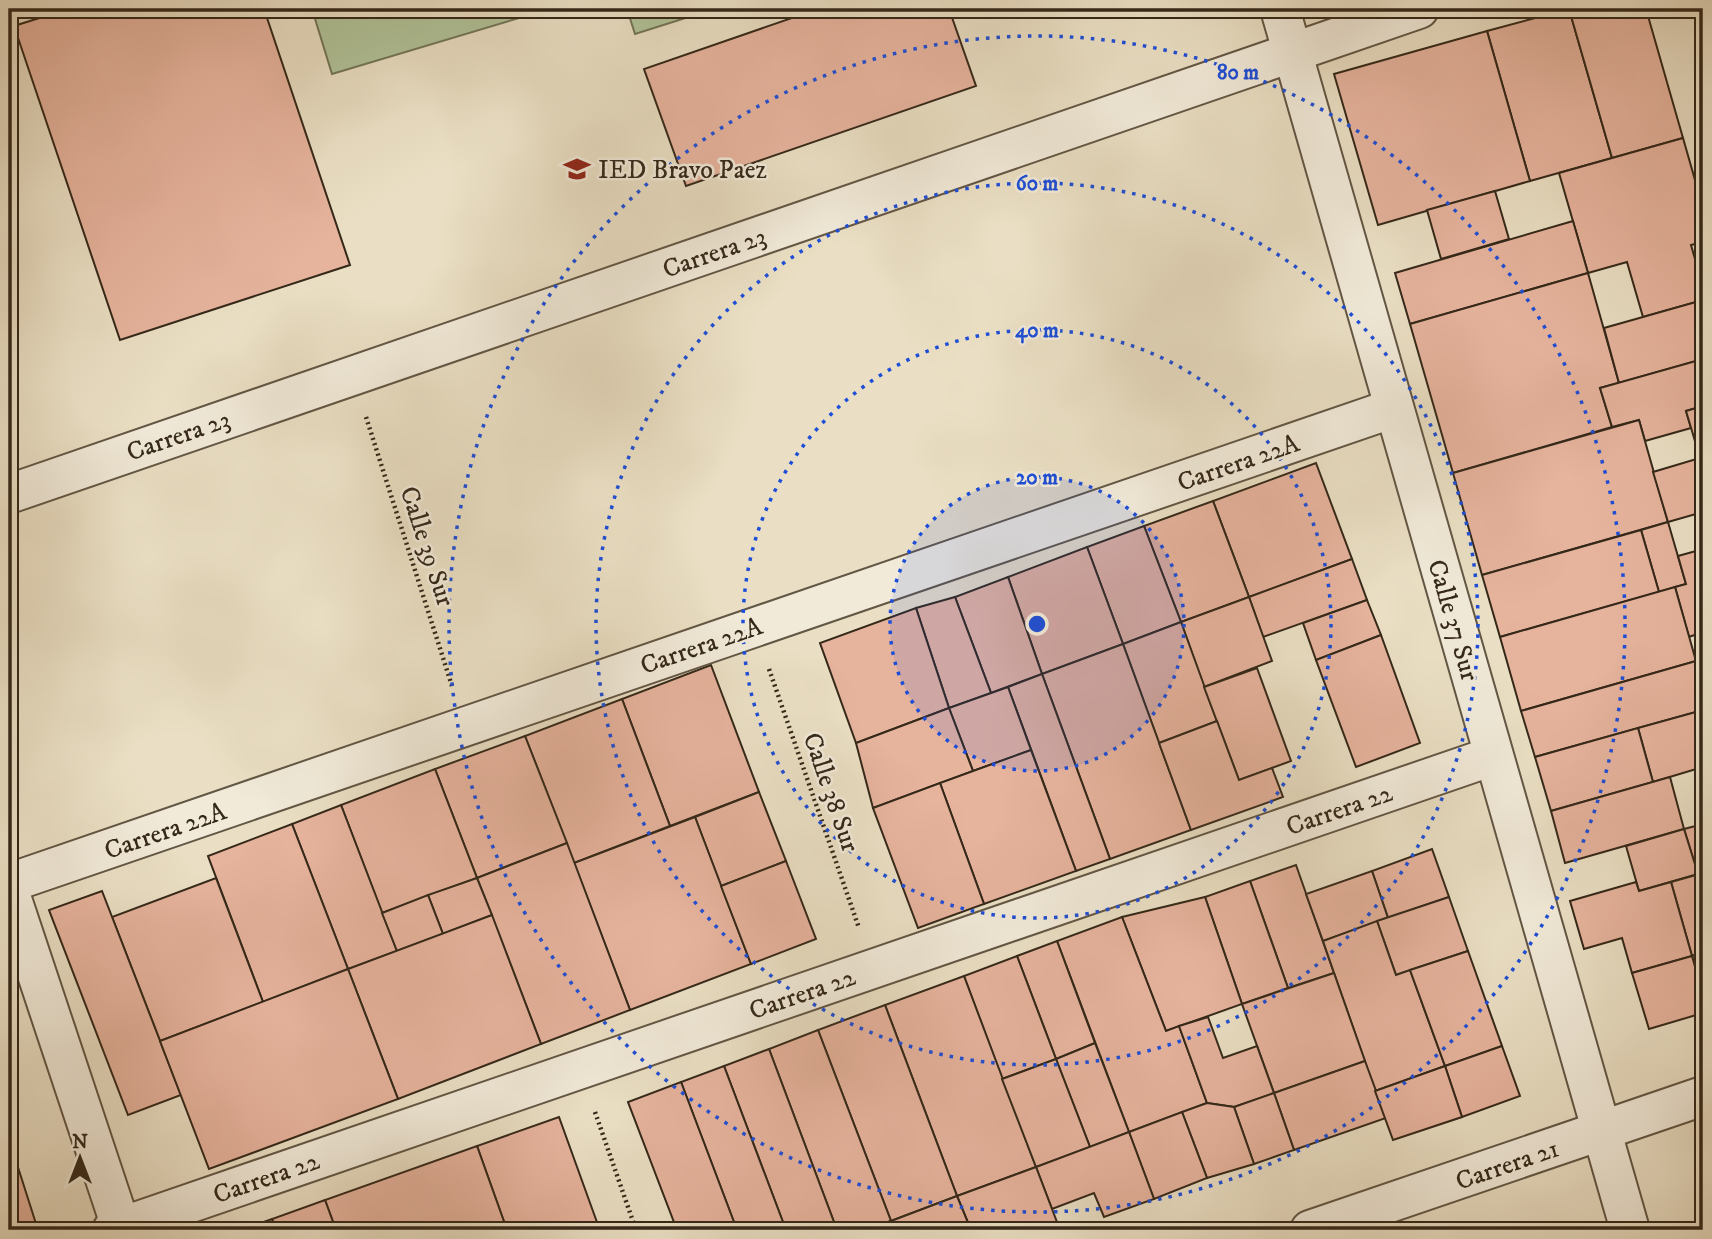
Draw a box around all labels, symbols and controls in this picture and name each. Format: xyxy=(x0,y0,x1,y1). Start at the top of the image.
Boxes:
text: 80 m xyxy=(1217,60,1259,86)
school or university icon: IED Bravo Paez xyxy=(562,154,592,184)
place label: IED Bravo Paez xyxy=(598,154,767,187)
text: 60 m xyxy=(1016,171,1058,197)
street label: Carrera 23 xyxy=(658,220,771,286)
text: 40 m xyxy=(1015,318,1059,344)
street label: Carrera 23 xyxy=(122,403,235,469)
street label: Carrera 22A xyxy=(1173,427,1304,500)
text: 20 m xyxy=(1016,465,1058,491)
street label: Calle 39 Sur xyxy=(392,482,462,611)
street label: Calle 37 Sur xyxy=(1419,556,1486,685)
street label: Carrera 22A xyxy=(636,610,767,683)
centre of rings xyxy=(1025,612,1049,636)
street label: Calle 38 Sur xyxy=(795,728,867,857)
street label: Carrera 22 xyxy=(1282,777,1397,844)
street label: Carrera 22A xyxy=(100,795,231,868)
street label: Carrera 22 xyxy=(745,961,860,1028)
north arrow xyxy=(46,1124,116,1194)
text: N xyxy=(72,1131,88,1154)
street label: Carrera 21 xyxy=(1452,1132,1563,1198)
street label: Carrera 22 xyxy=(209,1145,324,1212)

